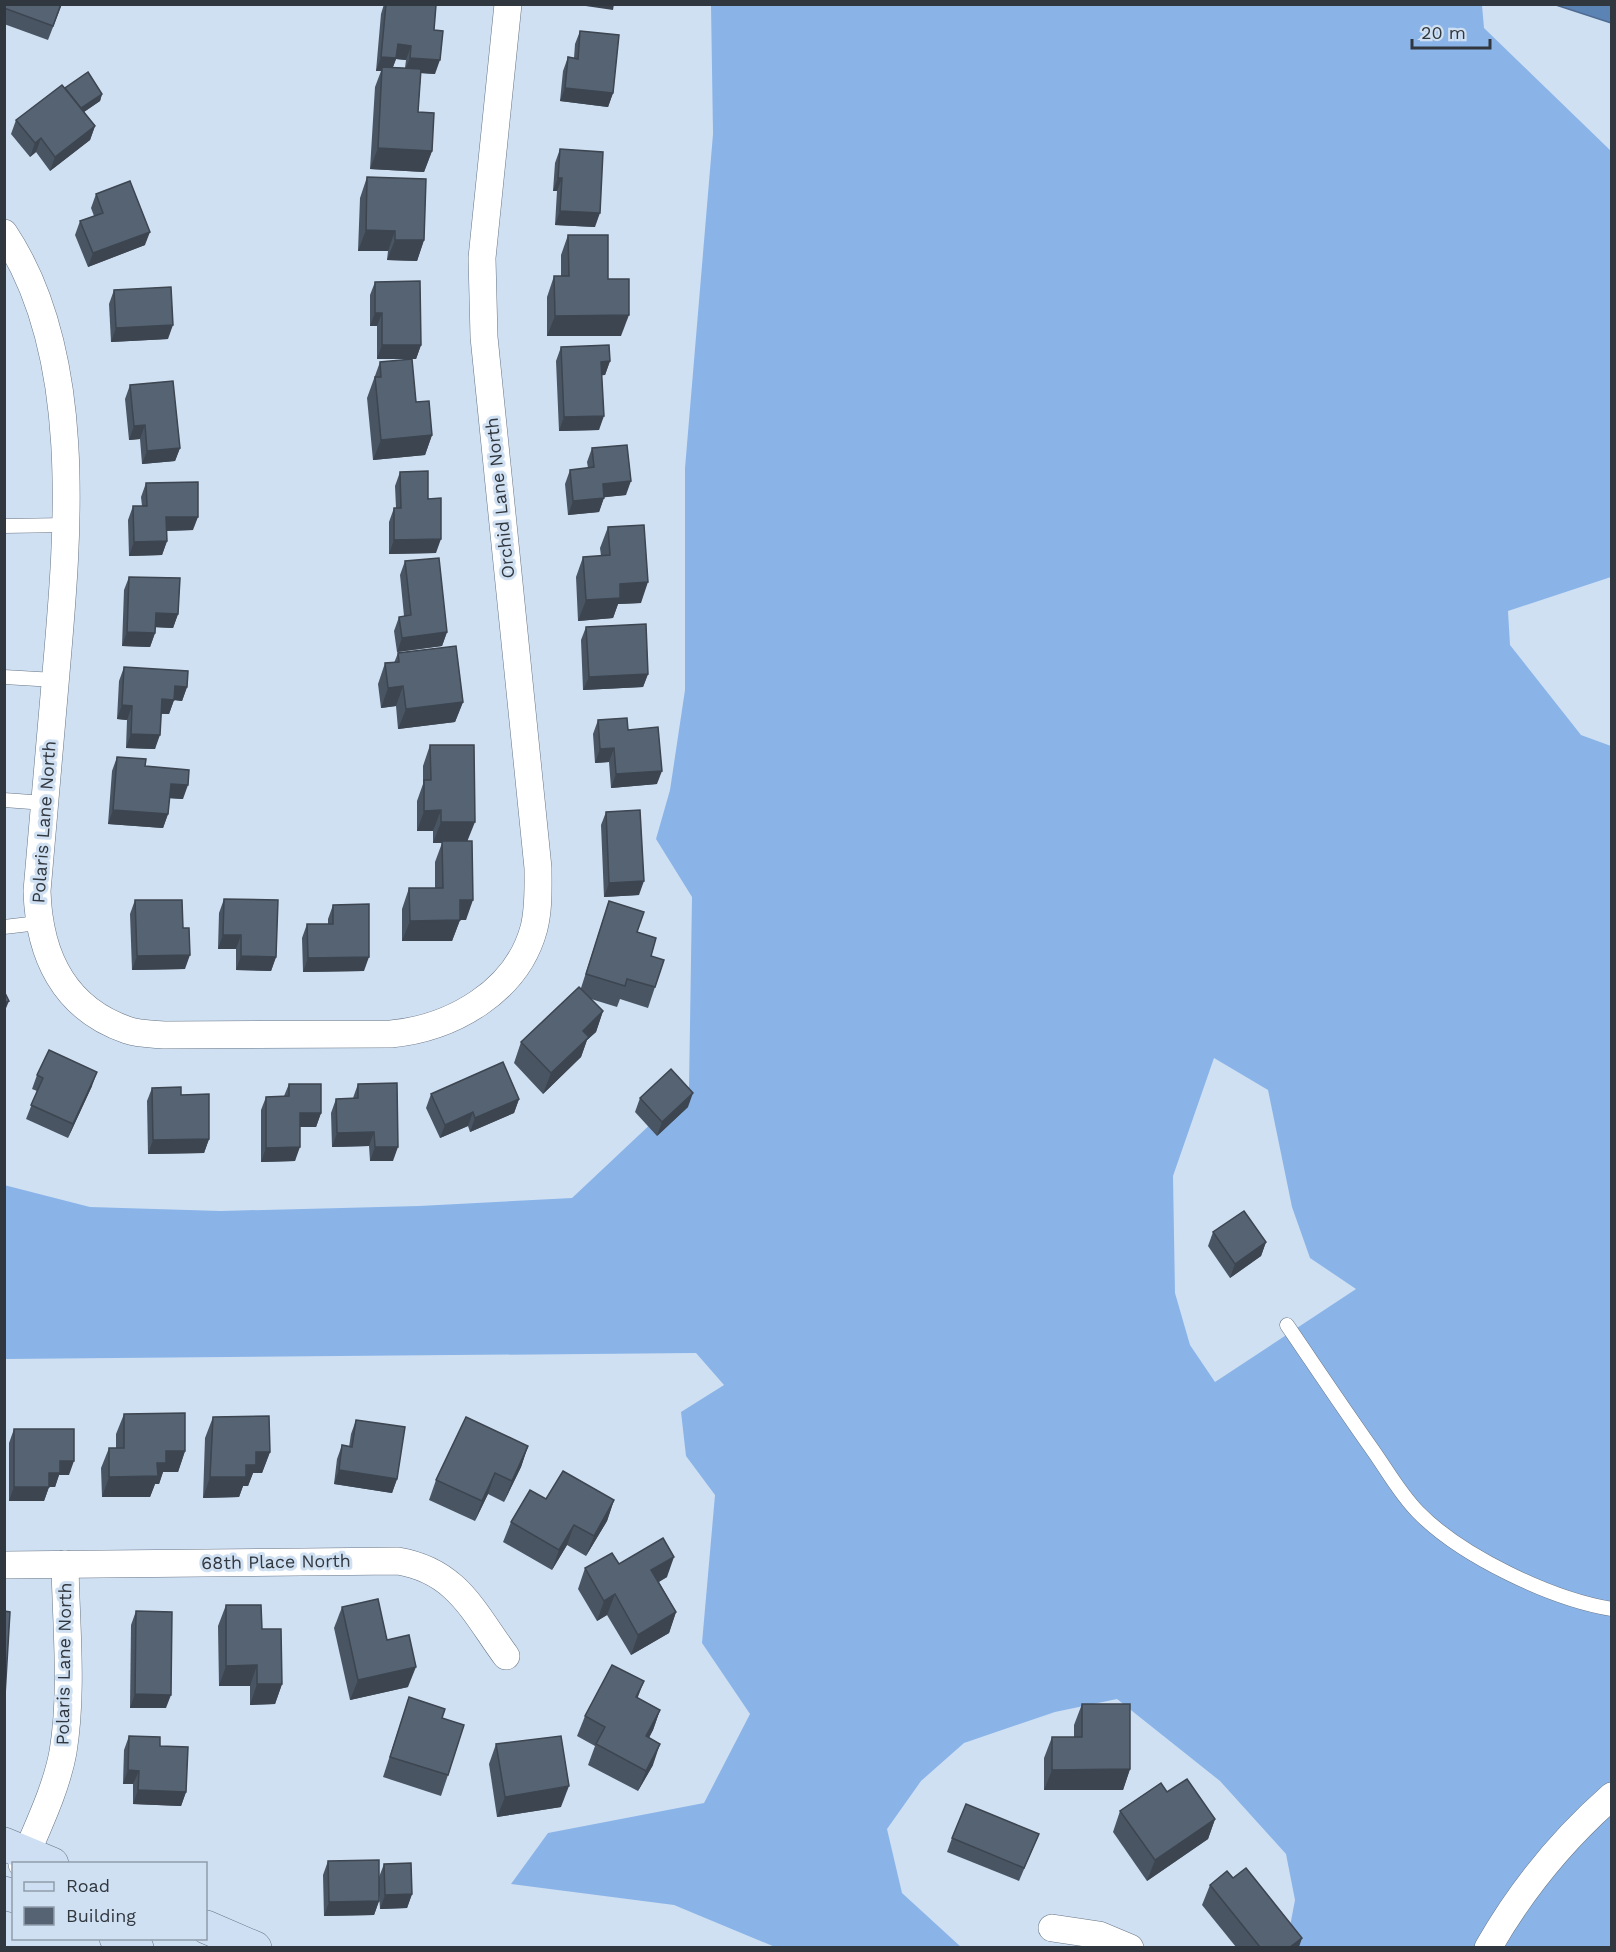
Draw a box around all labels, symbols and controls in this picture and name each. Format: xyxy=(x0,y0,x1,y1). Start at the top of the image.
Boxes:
scale bar xyxy=(1412,12,1490,50)
text: 20 m xyxy=(1421,22,1466,43)
street label: Orchid Lane North xyxy=(481,416,518,580)
street label: Polaris Lane North xyxy=(27,740,60,904)
street label: 68th Place North xyxy=(201,1550,351,1573)
street label: Polaris Lane North xyxy=(52,1582,75,1746)
legend xyxy=(12,1862,207,1940)
text: Road xyxy=(66,1875,110,1896)
text: Building xyxy=(66,1905,136,1926)

